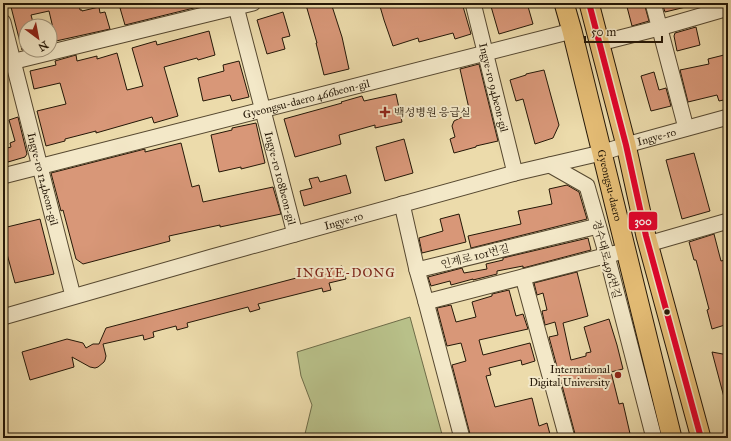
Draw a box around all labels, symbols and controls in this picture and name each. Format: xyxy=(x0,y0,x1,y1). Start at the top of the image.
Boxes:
north arrow xyxy=(18,18,58,58)
scale bar xyxy=(585,18,662,44)
text: 50 m xyxy=(591,25,616,39)
text: N xyxy=(35,38,50,54)
street label: Ingye-ro 94beon-gil xyxy=(476,42,511,134)
street label: Gyeongsu-daero 466beon-gil xyxy=(242,77,371,122)
marker: 백성병원 응급실 xyxy=(379,106,391,118)
place label: 백성병원 응급실 xyxy=(394,106,471,119)
street label: Ingye-ro xyxy=(636,126,678,149)
street label: Ingye-ro 108beon-gil xyxy=(262,130,298,226)
street label: Ingye-ro 124beon-gil xyxy=(25,131,61,227)
street label: Gyeongsu-daero xyxy=(594,148,625,223)
street label: Ingye-ro xyxy=(323,209,365,233)
line badge: 300 xyxy=(628,211,658,231)
text: 300 xyxy=(634,215,652,229)
street label: 경수대로496번길 xyxy=(590,218,623,300)
street label: 인계로 101번길 xyxy=(439,242,511,271)
district label: INGYE-DONG xyxy=(296,265,396,281)
unlabelled marker xyxy=(662,307,672,317)
place label: International Digital University xyxy=(529,363,611,389)
marker: International Digital University xyxy=(613,370,623,380)

